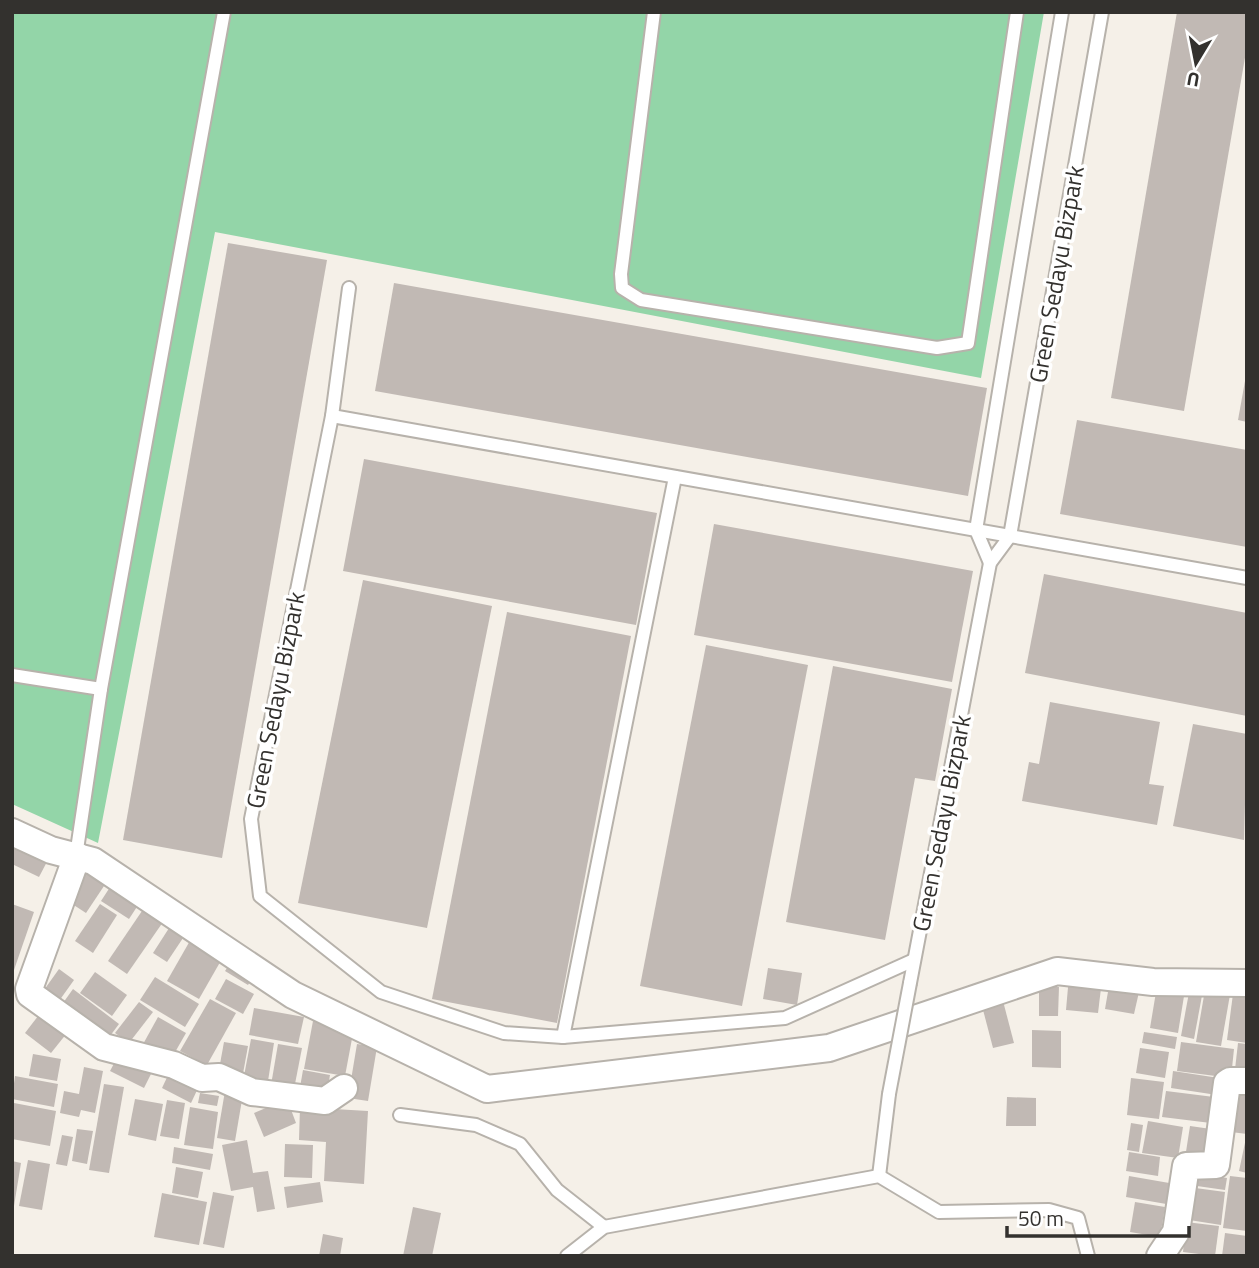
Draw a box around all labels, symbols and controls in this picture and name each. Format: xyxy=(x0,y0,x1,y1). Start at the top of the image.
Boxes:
north arrow xyxy=(1161,28,1231,98)
text: U xyxy=(1184,65,1202,96)
street label: Green Sedayu Bizpark xyxy=(1019,162,1093,385)
street label: Green Sedayu Bizpark xyxy=(236,588,314,811)
street label: Green Sedayu Bizpark xyxy=(902,711,980,934)
scale bar xyxy=(1007,1194,1189,1238)
text: 50 m xyxy=(1018,1202,1064,1234)

